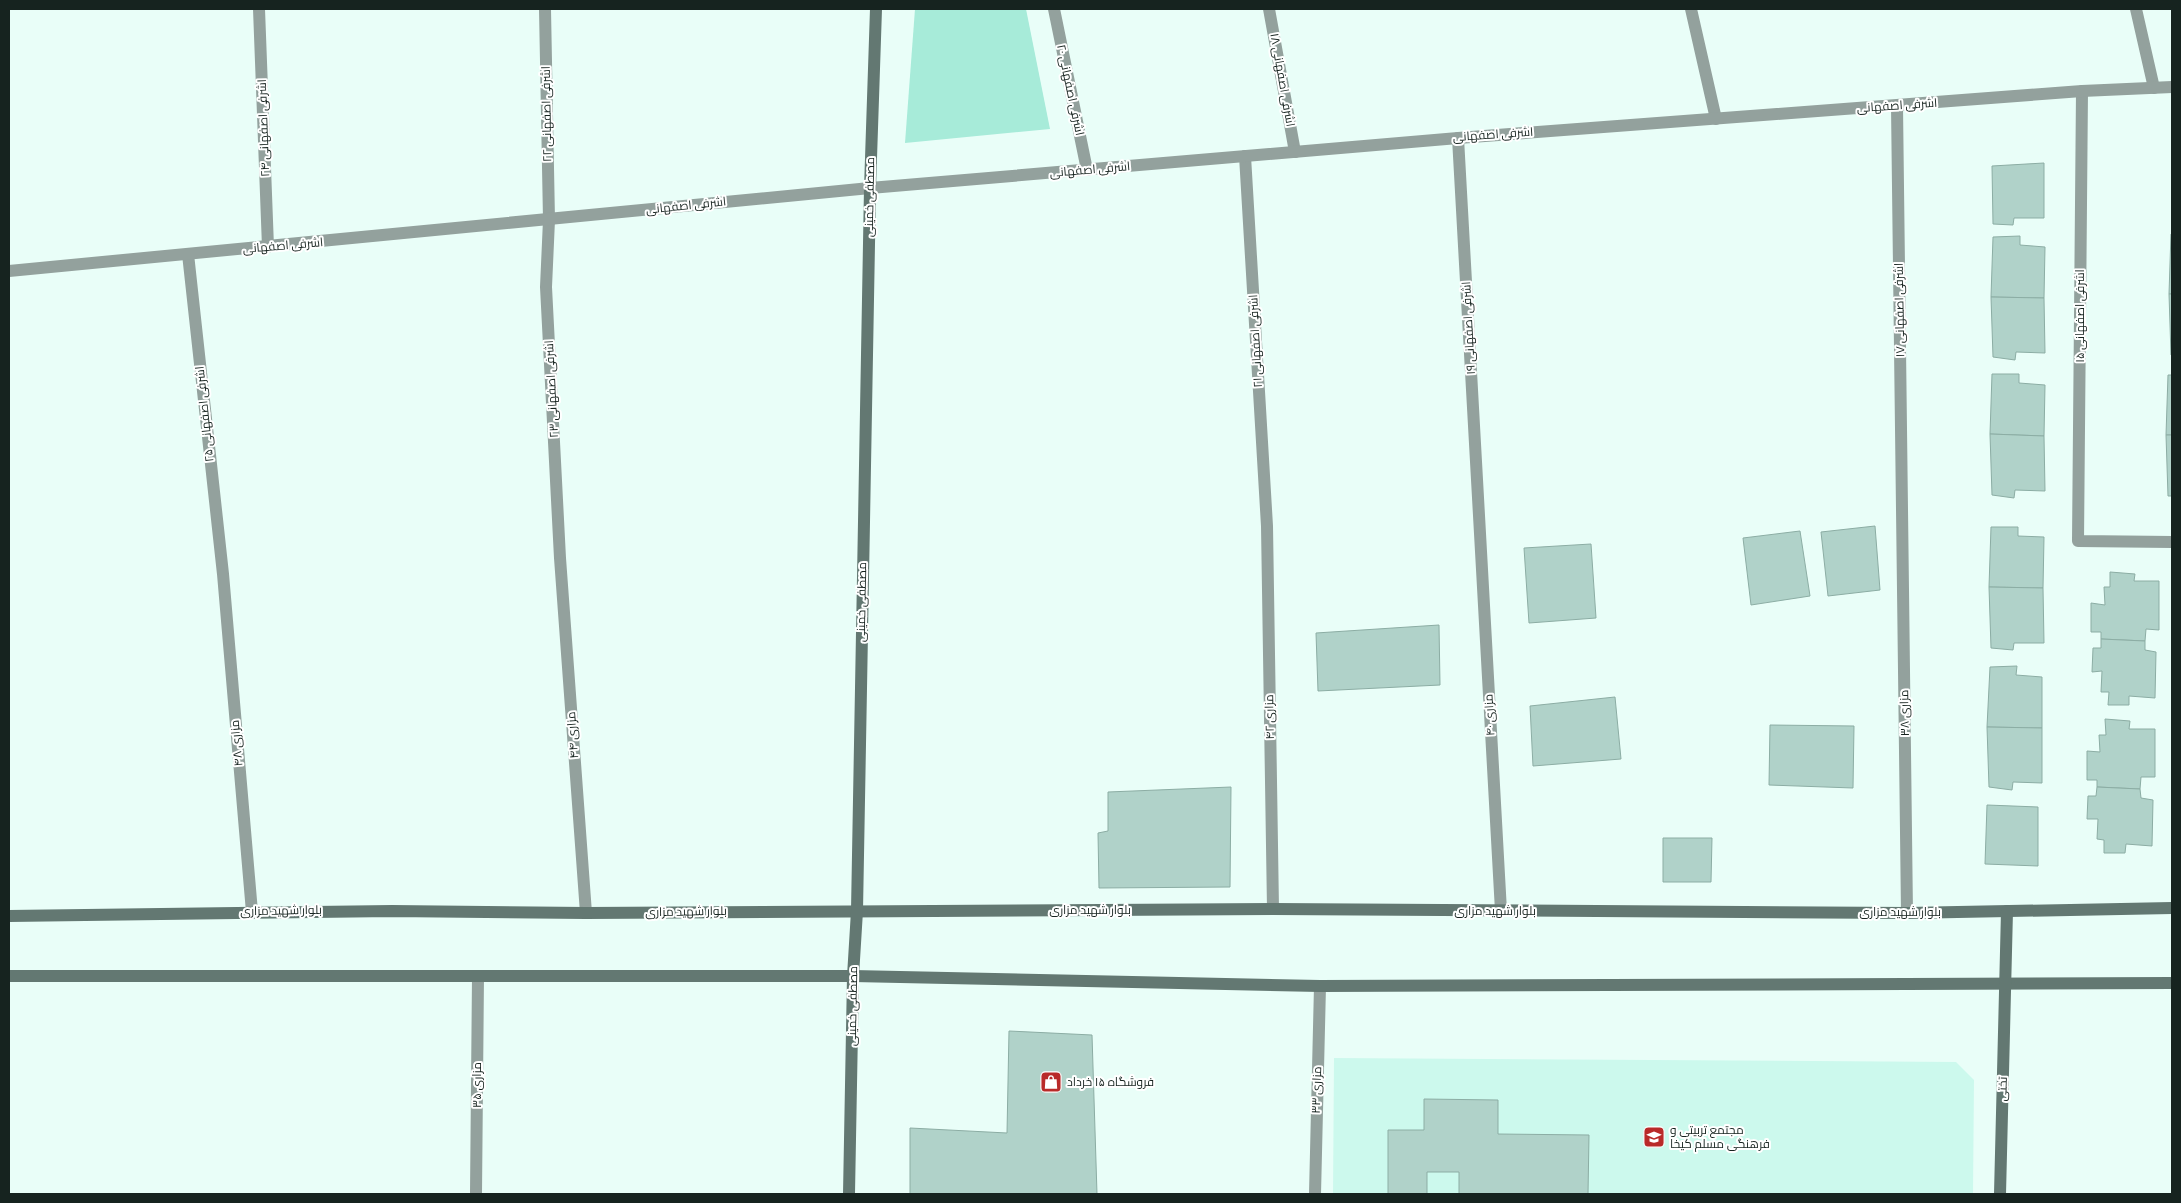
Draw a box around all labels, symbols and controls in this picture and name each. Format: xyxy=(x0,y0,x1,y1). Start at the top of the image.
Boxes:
street label: اشرفی اصفهانی ۱۸ xyxy=(1266,32,1298,128)
street label: اشرفی اصفهانی ۲۰ xyxy=(1053,43,1087,137)
street label: اشرفی اصفهانی ۲۲ xyxy=(539,66,555,162)
street label: اشرفی اصفهانی ۲۴ xyxy=(255,79,273,177)
street label: اشرفی اصفهانی xyxy=(1856,96,1938,116)
street label: اشرفی اصفهانی xyxy=(1452,125,1534,145)
street label: مصطفی خمینی xyxy=(862,157,878,237)
street label: اشرفی اصفهانی xyxy=(1049,159,1131,181)
street label: اشرفی اصفهانی xyxy=(645,194,727,218)
street label: اشرفی اصفهانی xyxy=(242,235,324,257)
street label: اشرفی اصفهانی ۱۷ xyxy=(1892,263,1908,357)
street label: اشرفی اصفهانی ۱۵ xyxy=(2073,269,2088,363)
street label: اشرفی اصفهانی ۱۹ xyxy=(1459,281,1479,375)
street label: اشرفی اصفهانی ۲۱ xyxy=(1246,294,1266,388)
street label: اشرفی اصفهانی ۲۳ xyxy=(542,340,562,438)
street label: اشرفی اصفهانی ۲۵ xyxy=(193,365,217,463)
street label: مصطفی خمینی xyxy=(854,562,870,642)
street label: مزاری ۳۸ xyxy=(1897,690,1913,736)
street label: مزاری ۴۲ xyxy=(1262,694,1278,740)
street label: مزاری ۴۰ xyxy=(1481,694,1499,736)
street label: مزاری ۴۴ xyxy=(564,711,582,759)
street label: مزاری ۴۸ xyxy=(227,719,247,767)
street label: بلوار شهید مزاری xyxy=(240,903,322,919)
street label: بلوار شهید مزاری xyxy=(1049,903,1131,918)
street label: بلوار شهید مزاری xyxy=(645,904,727,920)
street label: بلوار شهید مزاری xyxy=(1454,904,1536,919)
street label: بلوار شهید مزاری xyxy=(1859,905,1941,920)
street label: مصطفی خمینی xyxy=(845,966,861,1046)
street label: مزاری ۳۵ xyxy=(470,1062,485,1108)
street label: مزاری ۳۳ xyxy=(1309,1066,1325,1114)
shop icon: فروشگاه ۱۵ خرداد xyxy=(1039,1070,1063,1094)
place label: فروشگاه ۱۵ خرداد xyxy=(1067,1075,1154,1090)
street label: تختی xyxy=(1995,1076,2011,1102)
place label: مجتمع تربیتی و فرهنگی مسلم کیخا xyxy=(1670,1123,1770,1152)
school or university icon: مجتمع تربیتی و فرهنگی مسلم کیخا xyxy=(1642,1125,1666,1149)

